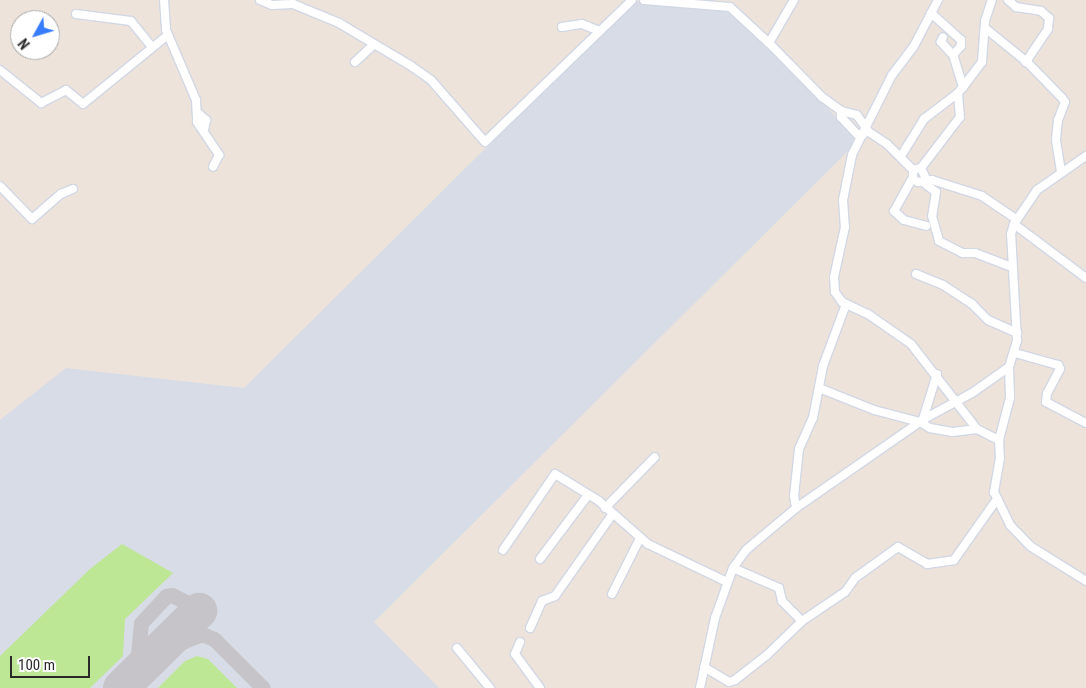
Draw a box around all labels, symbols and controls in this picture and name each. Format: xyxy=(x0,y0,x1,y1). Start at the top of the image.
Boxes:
north arrow xyxy=(10,10,60,60)
text: N xyxy=(15,35,33,52)
scale bar xyxy=(12,646,92,678)
text: 100 m xyxy=(18,656,55,674)

